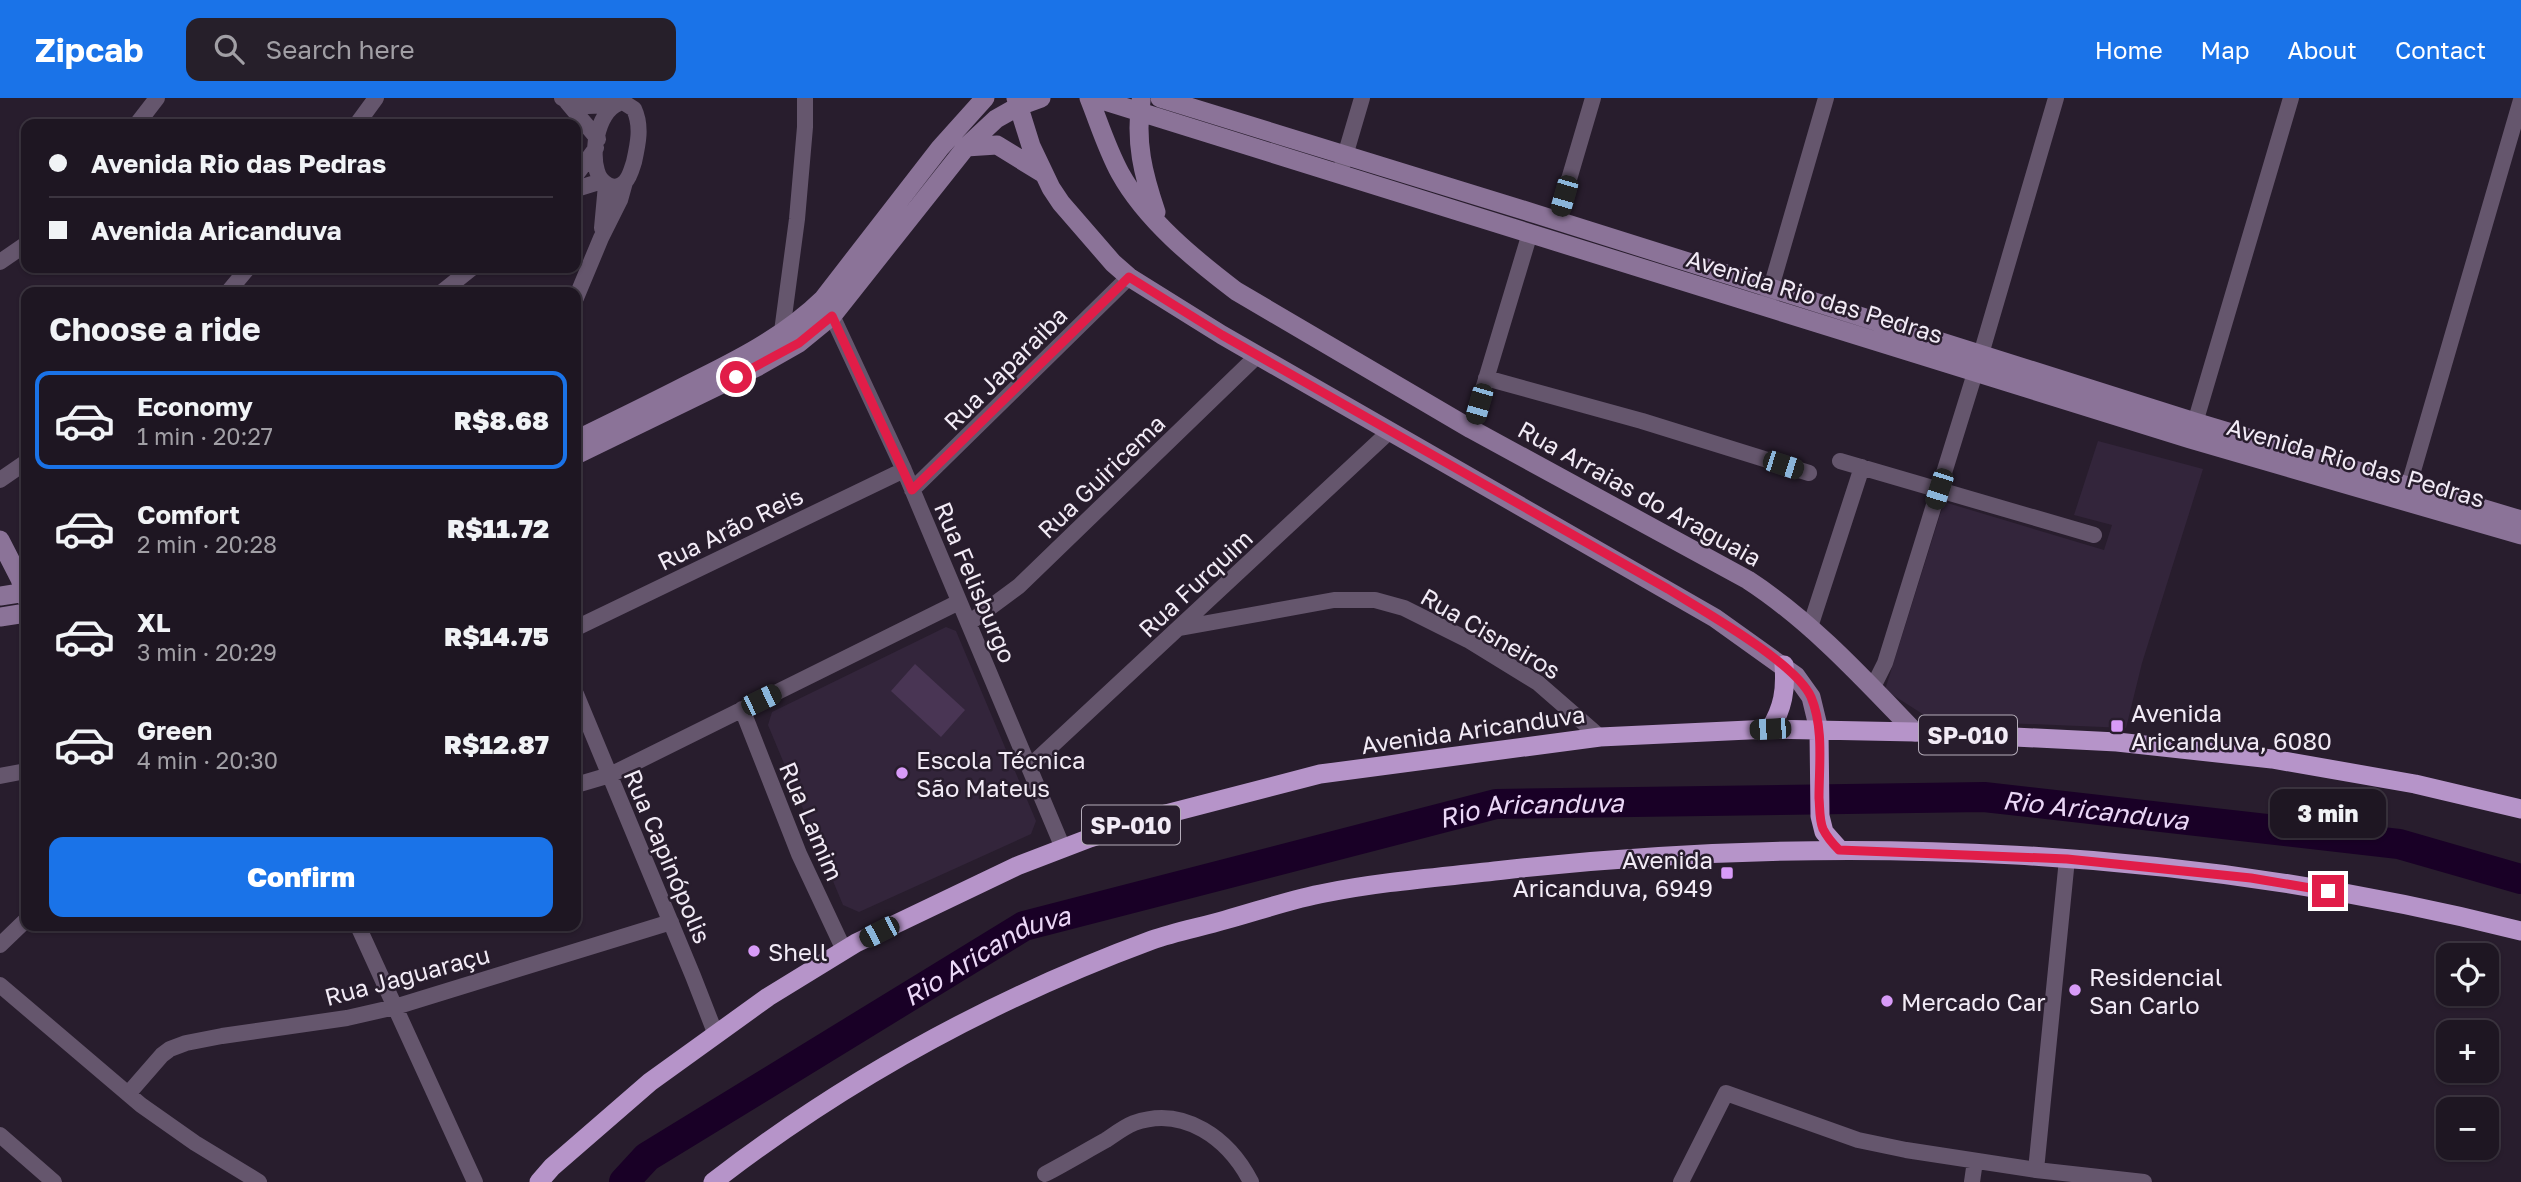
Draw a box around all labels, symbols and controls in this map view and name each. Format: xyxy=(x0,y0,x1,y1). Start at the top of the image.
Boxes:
search box xyxy=(186,18,676,81)
text: Zipcab xyxy=(35,30,144,69)
icon: search xyxy=(210,30,248,68)
text: Search here xyxy=(266,34,415,65)
text: Home xyxy=(2095,35,2163,64)
text: Map xyxy=(2201,35,2250,64)
text: About xyxy=(2288,35,2357,64)
text: Contact xyxy=(2395,35,2486,64)
text: Avenida Rio das Pedras xyxy=(91,148,386,179)
car xyxy=(1549,173,1580,219)
text: Avenida Aricanduva xyxy=(91,215,342,246)
street label: Avenida Rio das Pedras xyxy=(1683,243,1947,349)
street label: Rua Japaraiba xyxy=(937,300,1073,436)
text: Choose a ride xyxy=(49,310,261,348)
route start xyxy=(720,361,752,393)
car xyxy=(1464,381,1495,427)
icon: car xyxy=(53,389,116,452)
text: Economy xyxy=(137,391,253,422)
text: R$8.68 xyxy=(454,405,549,436)
street label: Rua Guiricema xyxy=(1031,408,1171,544)
street label: Avenida Rio das Pedras xyxy=(2224,411,2488,513)
street label: Rua Arraias do Araguaia xyxy=(1513,414,1767,572)
text: 1 min · 20:27 xyxy=(137,422,273,450)
car xyxy=(1760,449,1807,481)
car xyxy=(1923,466,1956,512)
street label: Rua Arão Reis xyxy=(653,480,807,576)
icon: car xyxy=(53,497,116,560)
street label: Rua Felisburgo xyxy=(929,497,1023,667)
text: Comfort xyxy=(137,499,240,530)
text: R$11.72 xyxy=(447,513,549,544)
street label: Rua Furquim xyxy=(1132,523,1258,643)
text: 2 min · 20:28 xyxy=(137,530,277,558)
street label: Rua Cisneiros xyxy=(1416,581,1566,685)
icon: car xyxy=(53,605,116,668)
text: XL xyxy=(137,607,171,638)
text: R$14.75 xyxy=(444,621,549,652)
text: 3 min · 20:29 xyxy=(137,638,277,666)
car xyxy=(738,681,785,719)
place label: Avenida Aricanduva, 6080 xyxy=(2131,698,2332,755)
street label: Avenida Aricanduva xyxy=(1359,699,1587,759)
icon: car xyxy=(53,713,116,776)
text: Green xyxy=(137,715,212,746)
road number: SP-010 xyxy=(1919,716,2017,754)
car xyxy=(1749,717,1792,741)
marker: Avenida Aricanduva, 6080 xyxy=(2109,718,2125,734)
text: R$12.87 xyxy=(444,729,549,760)
place label: Escola Técnica São Mateus xyxy=(916,745,1086,802)
text: 4 min · 20:30 xyxy=(137,746,278,774)
street label: Rua Lamim xyxy=(774,757,850,885)
street label: Rua Capinópolis xyxy=(618,765,718,947)
marker: Escola Técnica São Mateus xyxy=(894,765,910,781)
water label: Rio Aricanduva xyxy=(2001,784,2191,836)
water label: Rio Aricanduva xyxy=(1435,787,1625,834)
callout: 3 min xyxy=(2270,790,2386,838)
text: 3 min xyxy=(2298,799,2358,827)
road number: SP-010 xyxy=(1082,806,1180,845)
button: Confirm xyxy=(49,837,553,917)
place label: Avenida Aricanduva, 6949 xyxy=(1513,845,1713,902)
marker: Avenida Aricanduva, 6949 xyxy=(1719,865,1735,881)
route end xyxy=(2312,875,2344,907)
water label: Rio Aricanduva xyxy=(897,899,1075,1012)
car xyxy=(856,913,903,951)
place label: Shell xyxy=(768,937,827,966)
street label: Rua Jaguaraçu xyxy=(321,939,493,1011)
marker: Shell xyxy=(746,943,762,959)
map controls xyxy=(2436,943,2499,1160)
button: locate xyxy=(2436,943,2499,1006)
place label: Residencial San Carlo xyxy=(2089,962,2222,1019)
marker: Residencial San Carlo xyxy=(2067,982,2083,998)
place label: Mercado Car xyxy=(1901,987,2046,1016)
marker: Mercado Car xyxy=(1879,993,1895,1009)
button: + xyxy=(2436,1020,2499,1083)
button: − xyxy=(2436,1097,2499,1160)

